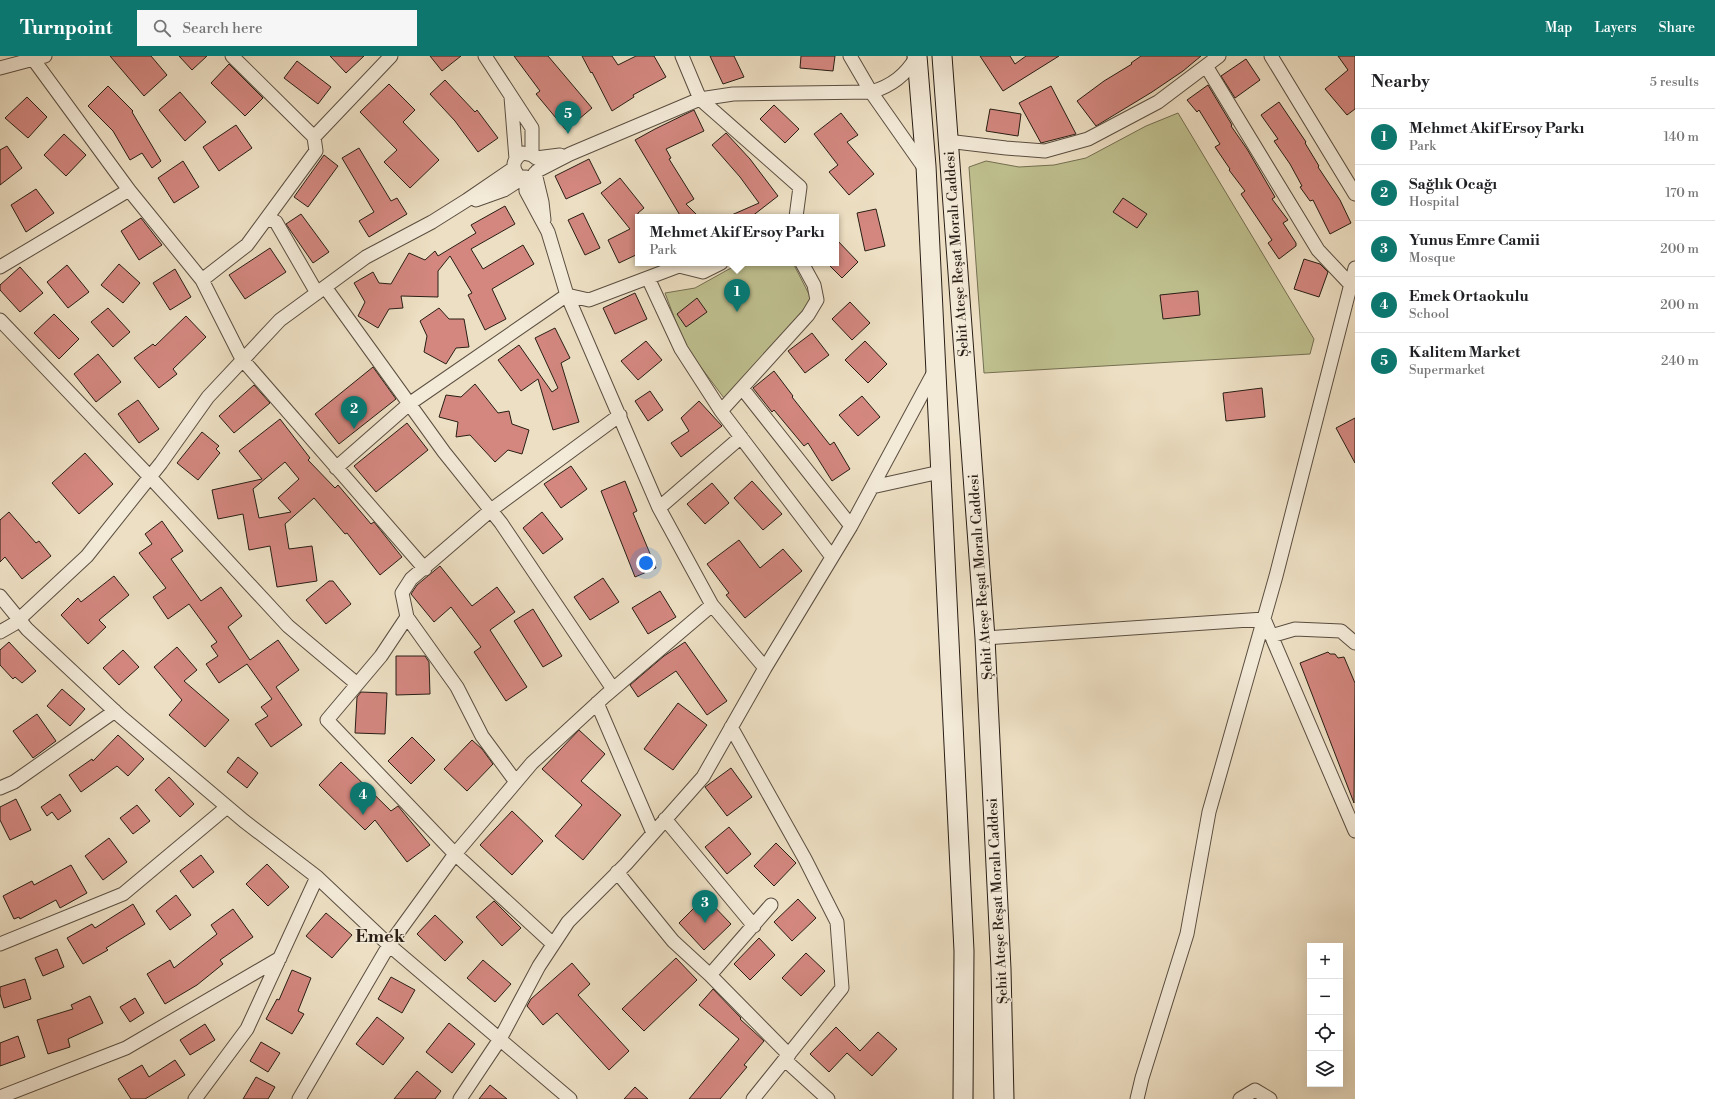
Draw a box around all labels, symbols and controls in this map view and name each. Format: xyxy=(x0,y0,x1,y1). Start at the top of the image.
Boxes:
search box xyxy=(137,10,417,46)
text: Turnpoint xyxy=(20,16,113,40)
icon: search xyxy=(151,17,173,39)
text: Search here xyxy=(183,19,263,38)
text: Map xyxy=(1545,19,1572,37)
text: Layers xyxy=(1594,19,1637,37)
text: Share xyxy=(1659,19,1695,37)
text: Nearby xyxy=(1371,71,1430,93)
text: 5 results xyxy=(1650,74,1699,90)
pin: 5 xyxy=(555,101,581,134)
text: Mehmet Akif Ersoy Parkı xyxy=(1409,119,1584,138)
text: 1 xyxy=(1381,129,1387,145)
text: 140 m xyxy=(1663,129,1699,145)
text: Park xyxy=(1409,138,1436,154)
street label: Şehit Ateşe Reşat Moralı Caddesi xyxy=(941,150,973,358)
text: Sağlık Ocağı xyxy=(1409,175,1497,194)
text: 2 xyxy=(1380,185,1388,201)
text: 170 m xyxy=(1665,185,1699,201)
text: Hospital xyxy=(1409,194,1459,210)
popup xyxy=(635,214,839,266)
text: Mehmet Akif Ersoy Parkı xyxy=(649,223,825,242)
text: Yunus Emre Camii xyxy=(1409,231,1540,250)
text: 3 xyxy=(1380,241,1388,257)
text: 200 m xyxy=(1660,241,1699,257)
text: Park xyxy=(649,242,676,258)
text: Mosque xyxy=(1409,250,1456,266)
pin: 1 xyxy=(724,279,750,312)
text: Emek Ortaokulu xyxy=(1409,287,1529,306)
text: 4 xyxy=(1380,297,1388,313)
text: 200 m xyxy=(1660,297,1699,313)
text: School xyxy=(1409,306,1449,322)
text: Kalitem Market xyxy=(1409,343,1520,362)
text: 5 xyxy=(1380,353,1388,369)
text: 240 m xyxy=(1661,353,1699,369)
text: Supermarket xyxy=(1409,362,1485,378)
pin: 2 xyxy=(341,396,367,429)
street label: Şehit Ateşe Reşat Moralı Caddesi xyxy=(965,473,997,681)
your location xyxy=(636,553,656,573)
pin: 4 xyxy=(350,782,376,815)
street label: Şehit Ateşe Reşat Moralı Caddesi xyxy=(984,797,1012,1004)
pin: 3 xyxy=(692,890,718,923)
district label: Emek xyxy=(355,925,406,948)
map controls xyxy=(1307,943,1343,1087)
button: + xyxy=(1307,943,1343,979)
button: − xyxy=(1307,979,1343,1015)
button: locate xyxy=(1307,1015,1343,1051)
button: layers xyxy=(1307,1051,1343,1087)

